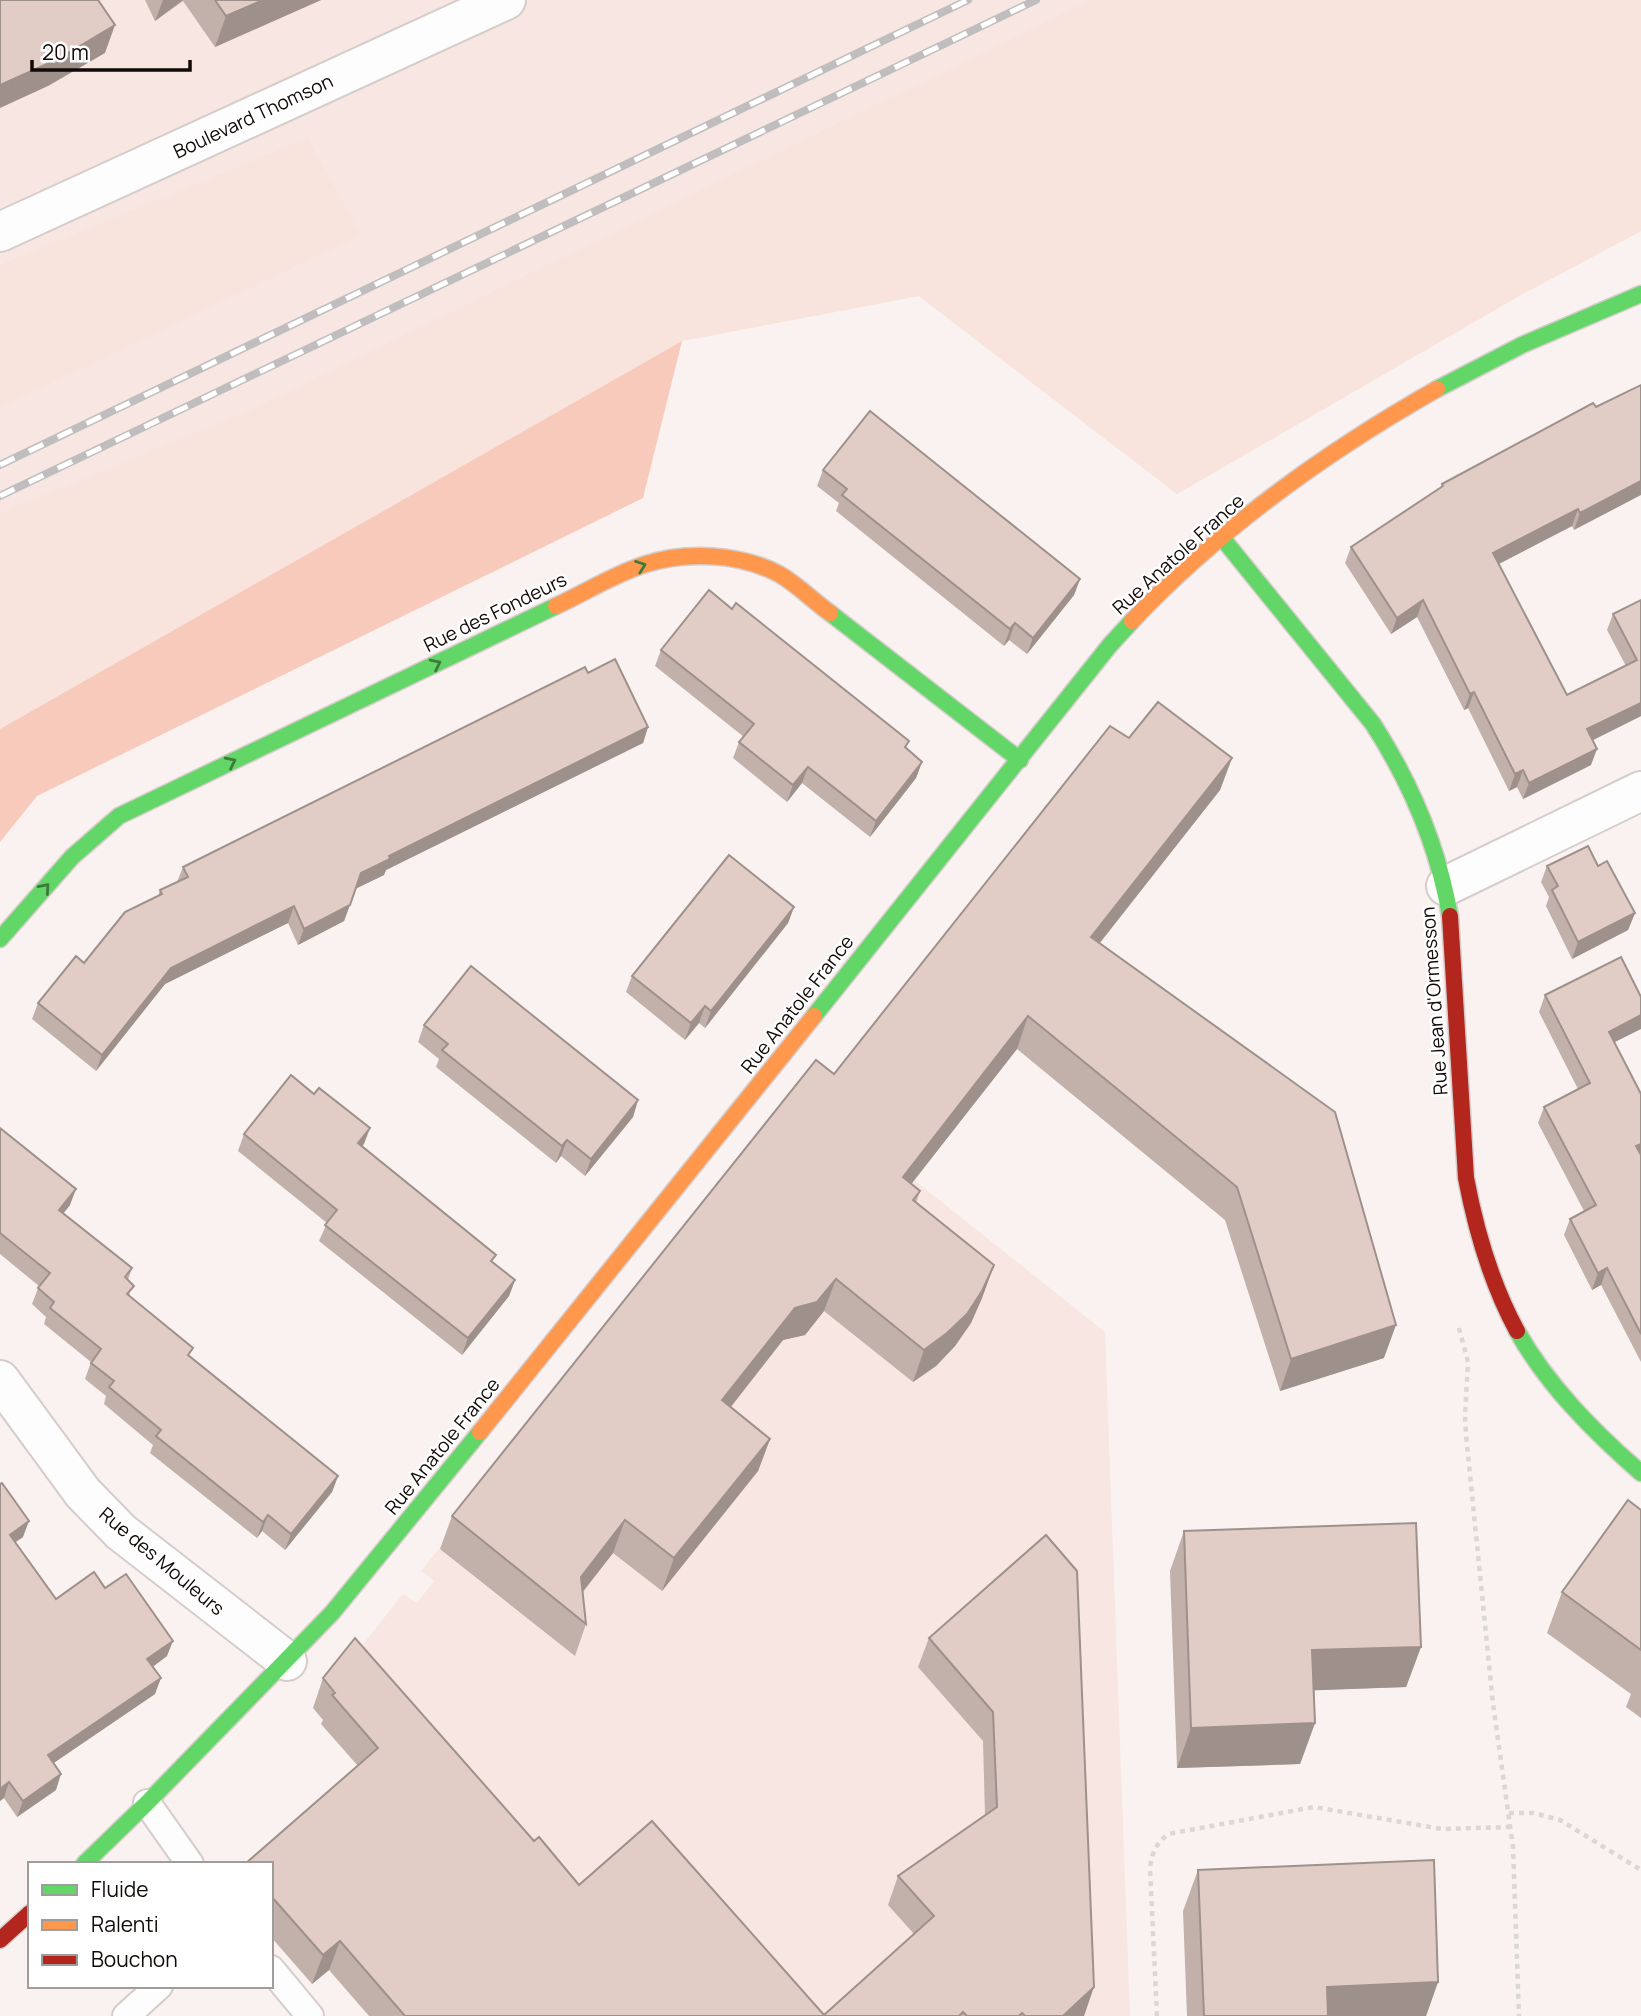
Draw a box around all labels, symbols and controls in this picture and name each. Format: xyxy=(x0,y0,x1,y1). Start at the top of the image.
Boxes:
scale bar xyxy=(32,28,189,72)
text: 20 m xyxy=(42,38,89,66)
street label: Boulevard Thomson xyxy=(169,68,337,164)
street label: Rue Anatole France xyxy=(1106,488,1250,620)
one-way arrow xyxy=(635,561,647,575)
street label: Rue des Fondeurs xyxy=(419,566,571,658)
one-way arrow xyxy=(429,658,441,672)
one-way arrow xyxy=(224,757,236,771)
one-way arrow xyxy=(37,883,49,896)
street label: Rue Jean d'Ormesson xyxy=(1414,906,1454,1096)
street label: Rue Anatole France xyxy=(735,929,859,1079)
street label: Rue Anatole France xyxy=(379,1372,505,1520)
street label: Rue des Mouleurs xyxy=(94,1501,230,1621)
legend xyxy=(28,1862,273,1988)
text: Fluide xyxy=(91,1875,149,1903)
text: Ralenti xyxy=(91,1910,159,1938)
text: Bouchon xyxy=(91,1945,178,1973)

